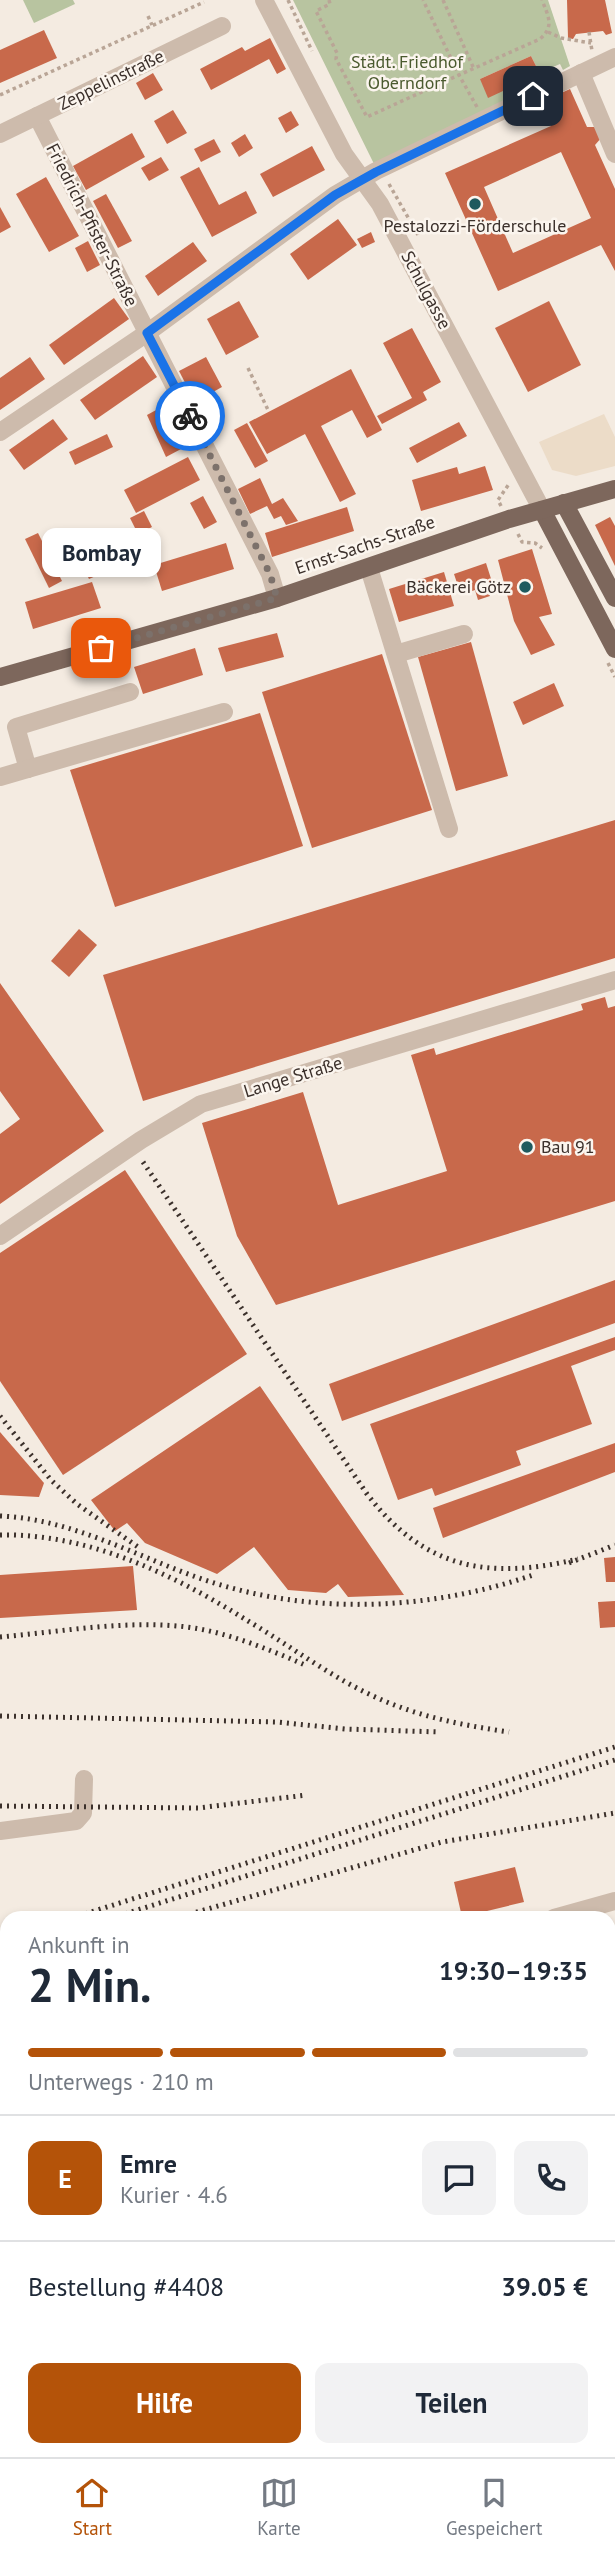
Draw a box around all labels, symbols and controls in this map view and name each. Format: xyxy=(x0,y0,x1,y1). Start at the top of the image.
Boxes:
street label: Zeppelinstraße xyxy=(54,44,168,115)
park label: Städt. Friedhof Oberndorf xyxy=(351,50,464,94)
pin xyxy=(503,66,563,126)
icon: home xyxy=(514,77,552,115)
street label: Friedrich-Pfister-Straße xyxy=(41,139,144,310)
marker: Pestalozzi-Förderschule xyxy=(467,196,483,212)
place label: Pestalozzi-Förderschule xyxy=(384,214,566,237)
street label: Schulgasse xyxy=(396,247,457,333)
courier xyxy=(155,381,225,451)
icon: bike xyxy=(171,397,209,435)
street label: Ernst-Sachs-Straße xyxy=(292,510,438,579)
callout: Bombay xyxy=(42,529,160,578)
text: Bombay xyxy=(62,538,141,567)
place label: Bäckerei Götz xyxy=(406,575,511,598)
marker: Bäckerei Götz xyxy=(517,579,533,595)
pin xyxy=(71,618,131,678)
icon: bag xyxy=(82,629,120,667)
street label: Lange Straße xyxy=(241,1051,345,1102)
place label: Bau 91 xyxy=(541,1135,595,1158)
marker: Bau 91 xyxy=(519,1139,535,1155)
text: Ankunft in xyxy=(28,1930,130,1959)
text: 19:30–19:35 xyxy=(439,1954,588,1987)
text: 2 Min. xyxy=(28,1955,151,2015)
text: Unterwegs · 210 m xyxy=(28,2067,214,2096)
button: chat xyxy=(422,2141,496,2215)
button: phone xyxy=(514,2141,588,2215)
text: Emre xyxy=(120,2147,177,2180)
text: E xyxy=(58,2162,72,2195)
text: Kurier · 4.6 xyxy=(120,2180,228,2209)
text: Bestellung #4408 xyxy=(28,2270,224,2303)
text: 39.05 € xyxy=(501,2270,588,2303)
button: Hilfe xyxy=(28,2363,301,2443)
button: Teilen xyxy=(315,2363,588,2443)
tab: Start xyxy=(73,2474,112,2540)
tab: Karte xyxy=(257,2474,301,2540)
tab: Gespeichert xyxy=(446,2474,542,2540)

